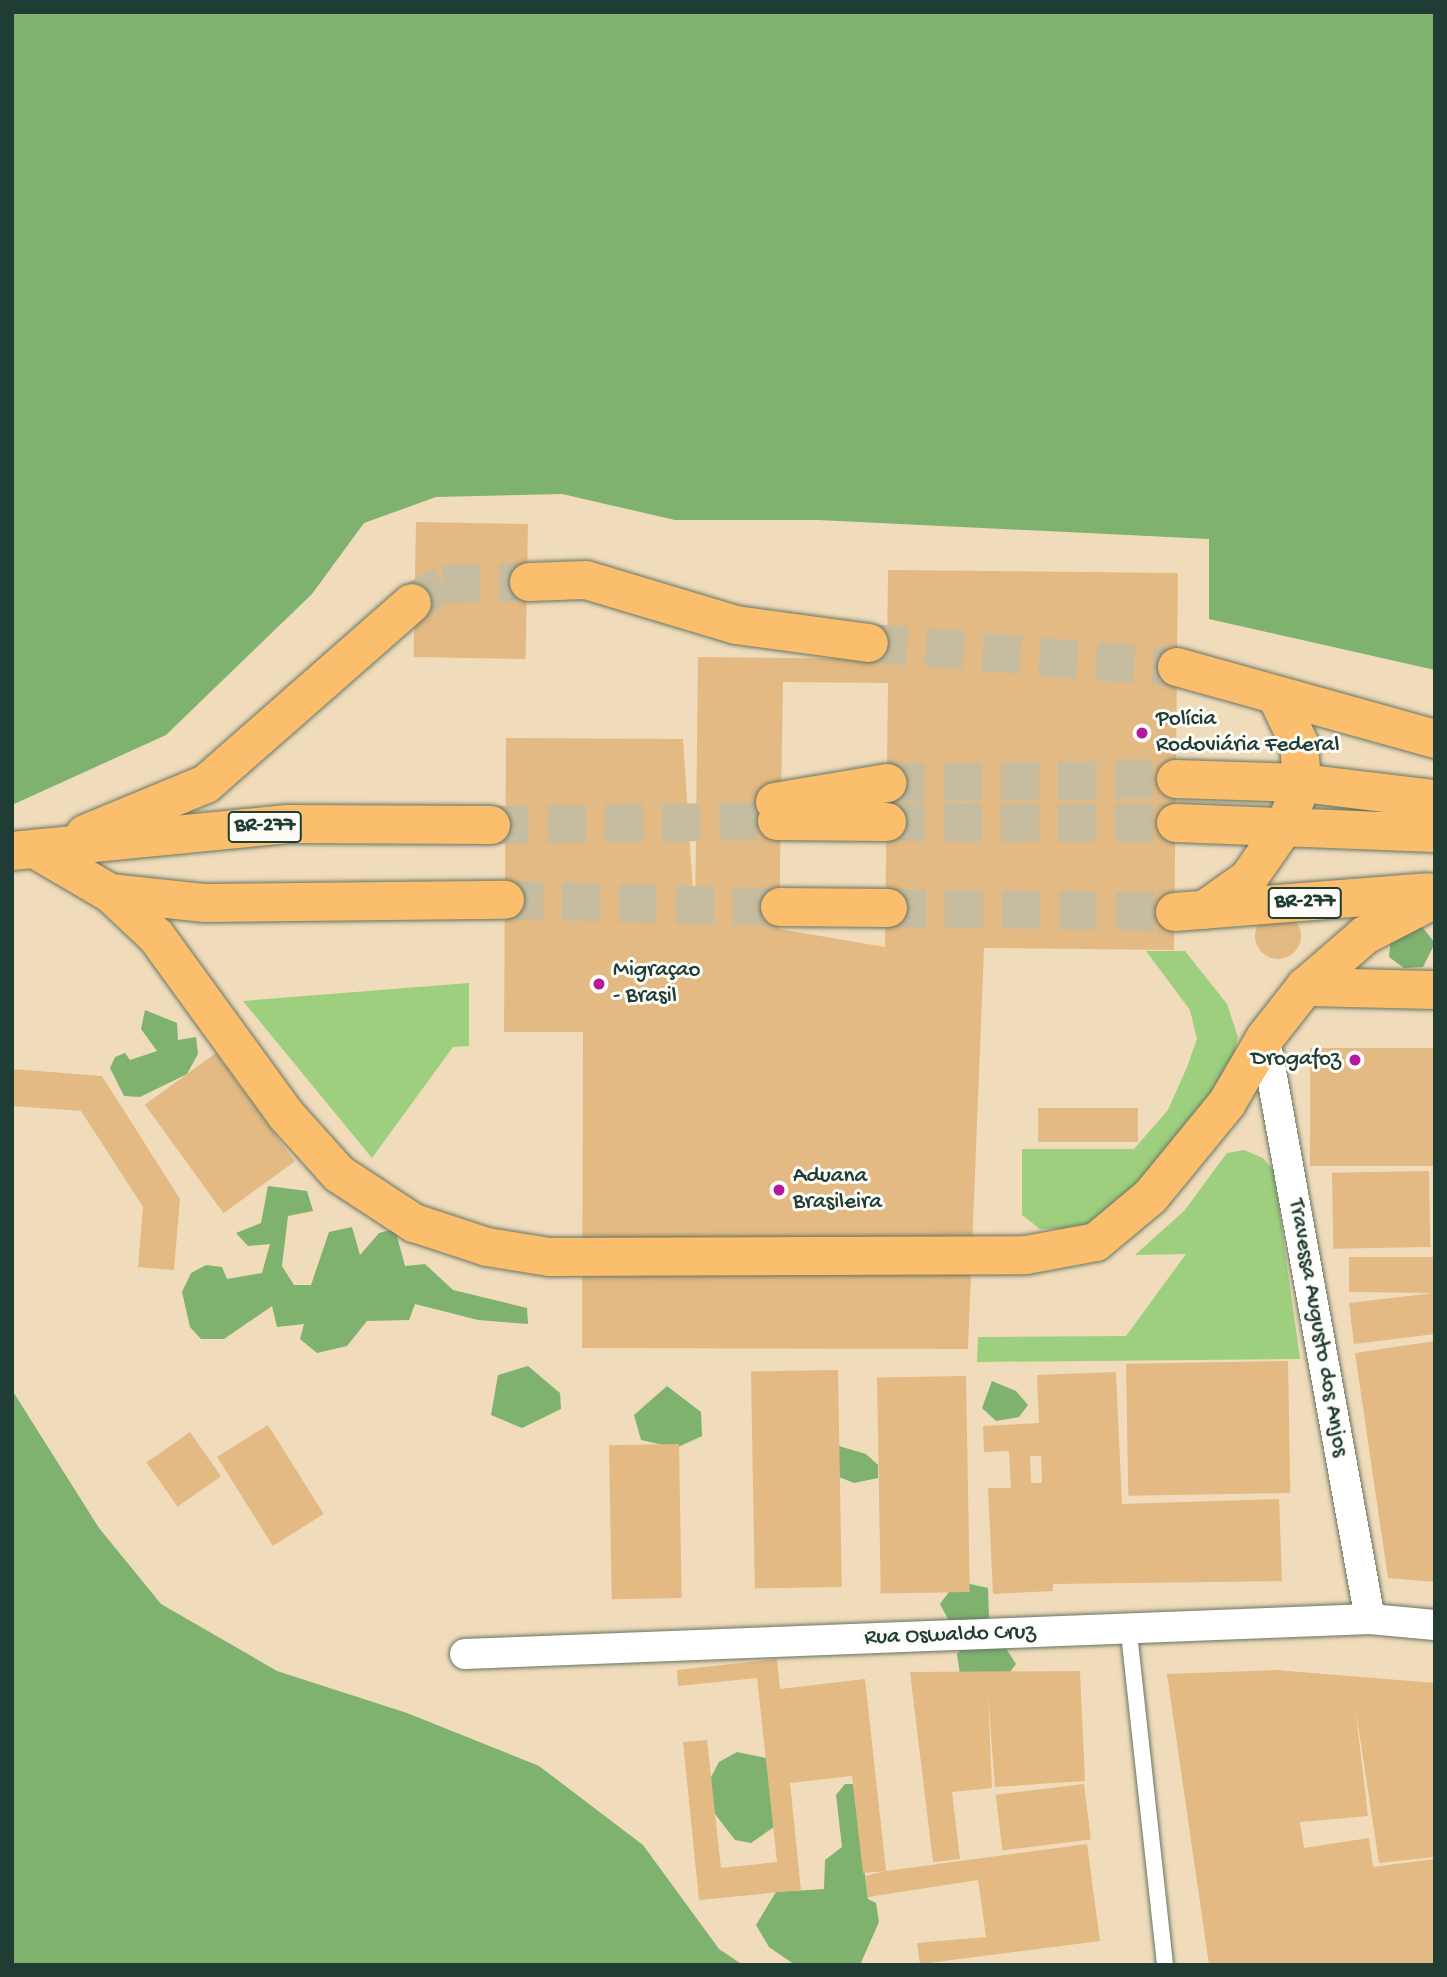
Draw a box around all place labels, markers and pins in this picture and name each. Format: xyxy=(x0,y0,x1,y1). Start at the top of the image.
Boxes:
place label: Polícia Rodoviária Federal xyxy=(1156,706,1340,760)
marker: Polícia Rodoviária Federal xyxy=(1134,725,1150,741)
place label: Migraçao - Brasil xyxy=(613,957,700,1011)
marker: Migraçao - Brasil xyxy=(591,976,607,992)
place label: Drogafoz xyxy=(1251,1046,1341,1074)
marker: Drogafoz xyxy=(1347,1052,1363,1068)
place label: Aduana Brasileira xyxy=(793,1163,882,1217)
marker: Aduana Brasileira xyxy=(771,1182,787,1198)

